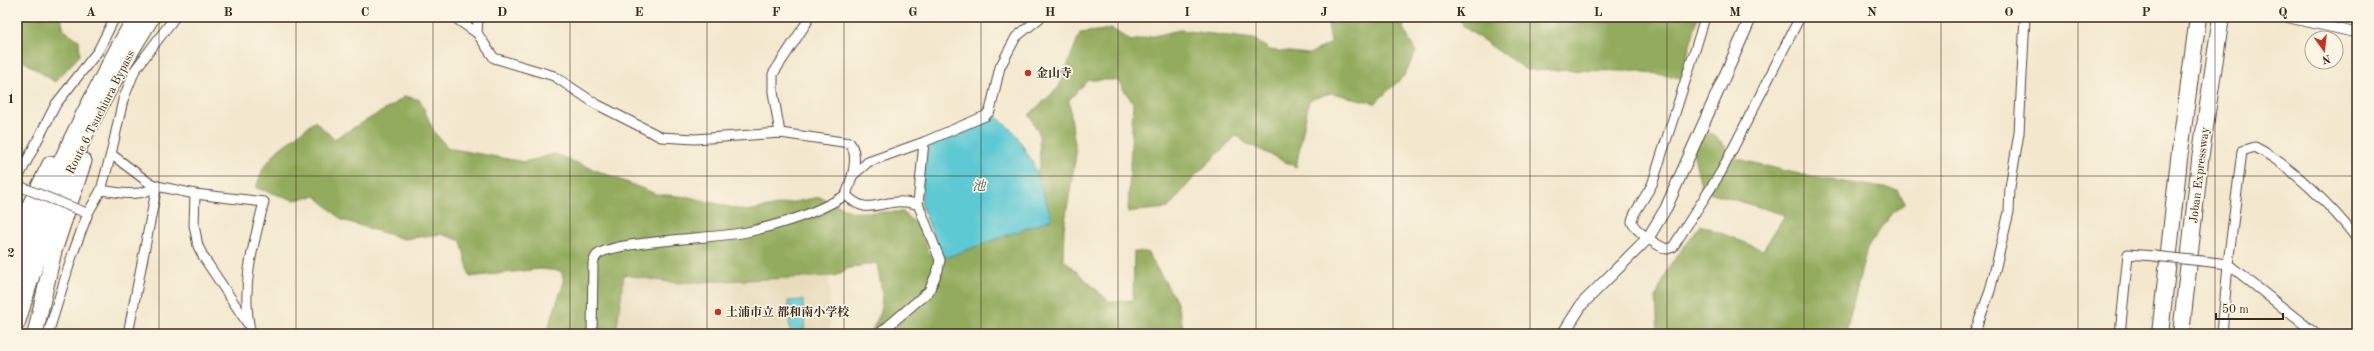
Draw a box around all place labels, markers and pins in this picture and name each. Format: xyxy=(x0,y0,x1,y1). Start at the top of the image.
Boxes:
place label: 金山寺 xyxy=(1036,66,1072,80)
marker: 金山寺 xyxy=(1023,68,1033,78)
place label: 土浦市立 都和南小学校 xyxy=(726,305,849,319)
marker: 土浦市立 都和南小学校 xyxy=(713,307,723,317)

